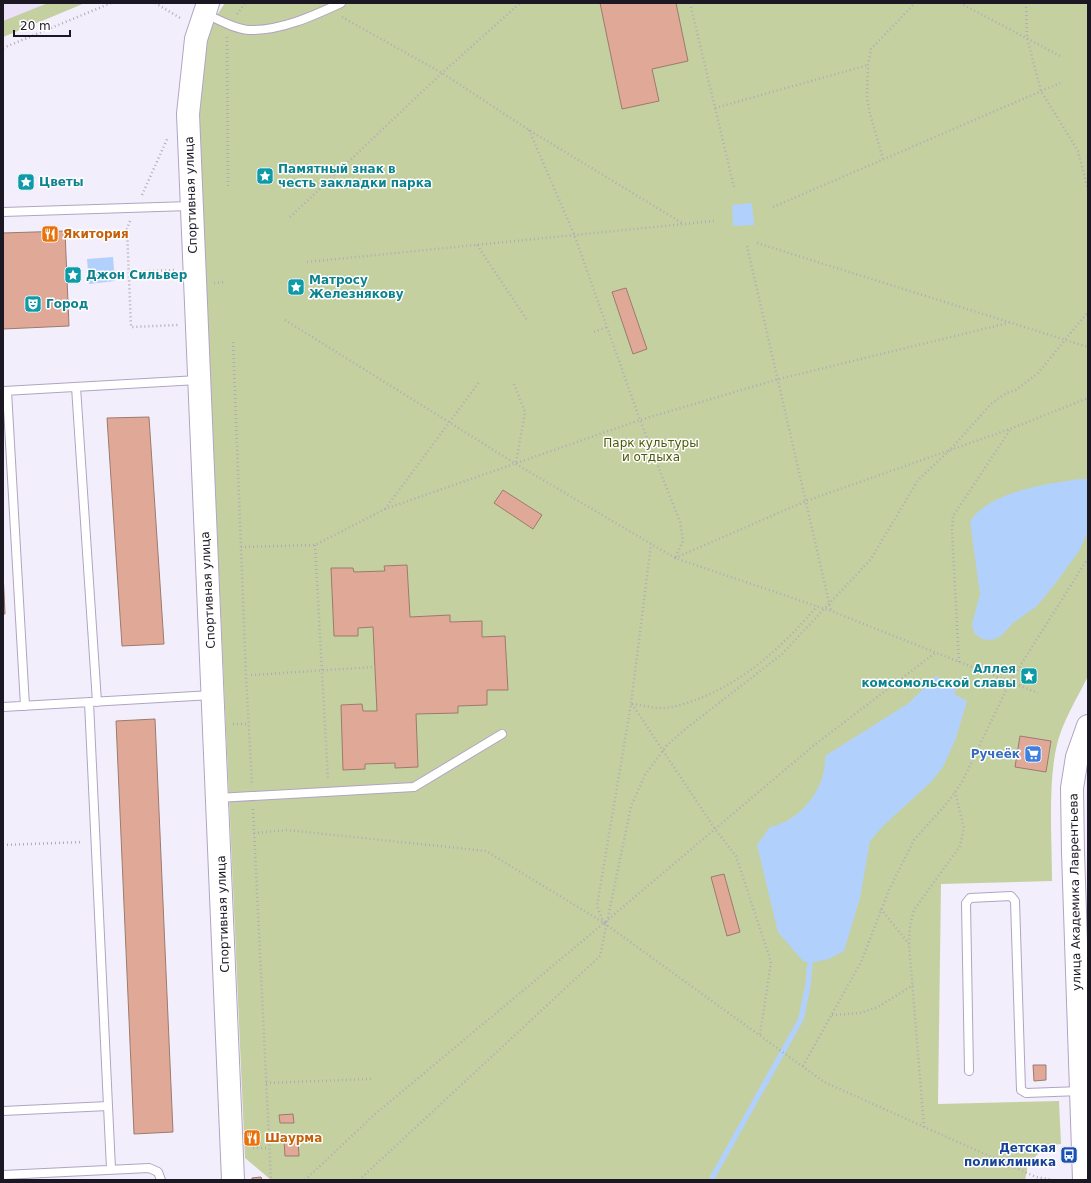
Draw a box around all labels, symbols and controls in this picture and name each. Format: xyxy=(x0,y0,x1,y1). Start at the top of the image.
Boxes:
scale bar xyxy=(14,12,70,38)
text: 20 m xyxy=(20,19,51,33)
street label: Спортивная улица xyxy=(182,136,200,254)
place label: Памятный знак в честь закладки парка xyxy=(278,162,432,190)
place icon: Памятный знак в честь закладки парка xyxy=(255,166,275,186)
place icon: Цветы xyxy=(16,172,36,192)
place label: Цветы xyxy=(39,175,84,189)
restaurant icon: Якитория xyxy=(40,224,60,244)
place label: Якитория xyxy=(63,227,129,241)
place icon: Джон Сильвер xyxy=(63,265,83,285)
place label: Джон Сильвер xyxy=(86,268,188,282)
place label: Матросу Железнякову xyxy=(309,273,404,301)
place icon: Матросу Железнякову xyxy=(286,277,306,297)
theatre icon: Город xyxy=(23,294,43,314)
place label: Город xyxy=(46,297,89,311)
park label: Парк культуры и отдыха xyxy=(603,436,699,464)
street label: Спортивная улица xyxy=(198,531,218,649)
place label: Аллея комсомольской славы xyxy=(861,662,1016,690)
place icon: Аллея комсомольской славы xyxy=(1019,666,1039,686)
supermarket icon: Ручеёк xyxy=(1023,744,1043,764)
place label: Ручеёк xyxy=(971,747,1020,761)
street label: улица Академика Лаврентьева xyxy=(1066,793,1084,991)
street label: Спортивная улица xyxy=(214,855,232,973)
restaurant icon: Шаурма xyxy=(242,1128,262,1148)
place label: Шаурма xyxy=(265,1131,322,1145)
place label: Детская поликлиника xyxy=(964,1141,1056,1169)
bus stop icon: Детская поликлиника xyxy=(1059,1145,1079,1165)

